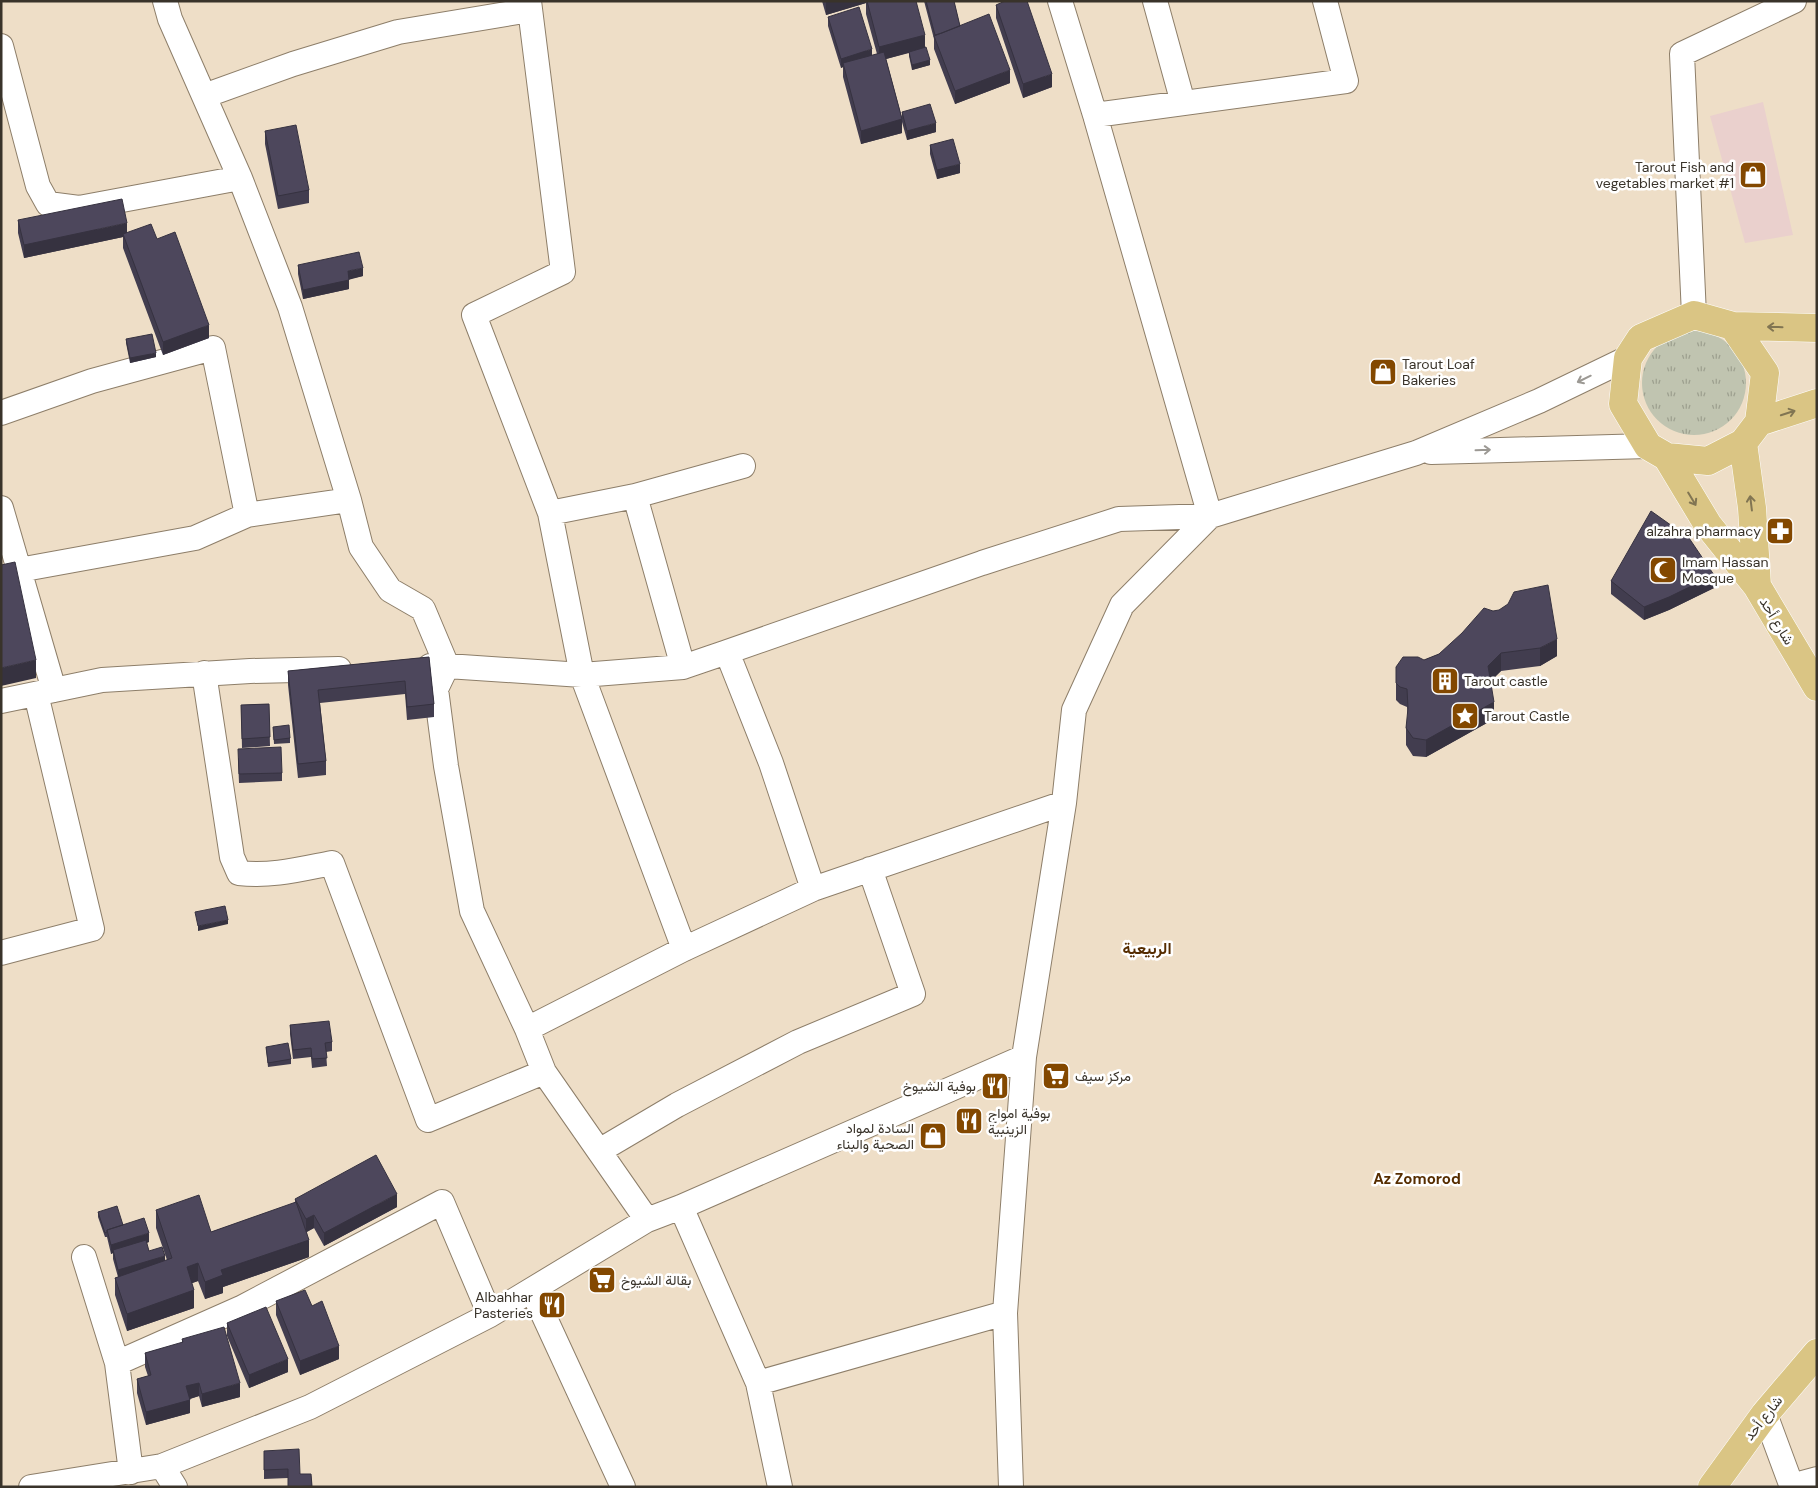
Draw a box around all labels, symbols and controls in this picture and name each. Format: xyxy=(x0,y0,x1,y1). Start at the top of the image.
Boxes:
place label: Tarout Fish and vegetables market #1 xyxy=(1596,158,1734,192)
shop icon: Tarout Fish and vegetables market #1 xyxy=(1738,160,1768,190)
one-way arrow xyxy=(1767,323,1783,332)
place label: Tarout Loaf Bakeries xyxy=(1402,355,1475,389)
shop icon: Tarout Loaf Bakeries xyxy=(1368,357,1398,387)
one-way arrow xyxy=(1577,375,1592,384)
one-way arrow xyxy=(1779,407,1795,417)
one-way arrow xyxy=(1474,446,1490,455)
one-way arrow xyxy=(1687,491,1697,505)
one-way arrow xyxy=(1746,495,1756,511)
pharmacy icon: alzahra pharmacy xyxy=(1765,516,1795,546)
place label: alzahra pharmacy xyxy=(1646,522,1761,540)
place label: Imam Hassan Mosque xyxy=(1682,553,1768,587)
mosque icon: Imam Hassan Mosque xyxy=(1648,555,1678,585)
street label: شارع أحد xyxy=(1754,594,1798,649)
building icon: Tarout castle xyxy=(1430,666,1460,696)
place label: Tarout castle xyxy=(1464,672,1548,690)
place icon: Tarout Castle xyxy=(1450,701,1480,731)
place label: Tarout Castle xyxy=(1484,707,1570,725)
district label: الربيعية xyxy=(1122,938,1172,959)
supermarket icon: مركز سيف xyxy=(1041,1061,1071,1091)
place label: مركز سيف xyxy=(1075,1067,1131,1085)
restaurant icon: بوفية الشيوخ xyxy=(980,1071,1010,1101)
place label: بوفية الشيوخ xyxy=(903,1077,976,1097)
place label: بوفية امواج الزينبية xyxy=(988,1104,1050,1138)
restaurant icon: بوفية امواج الزينبية xyxy=(954,1106,984,1136)
place label: السادة لمواد الصحية والبناء xyxy=(837,1119,914,1153)
shop icon: السادة لمواد الصحية والبناء xyxy=(918,1121,948,1151)
district label: Az Zomorod xyxy=(1373,1169,1461,1189)
supermarket icon: بقالة الشيوخ xyxy=(587,1265,617,1295)
place label: بقالة الشيوخ xyxy=(621,1271,691,1291)
place label: Albahhar Pasteries xyxy=(474,1288,533,1322)
restaurant icon: Albahhar Pasteries xyxy=(537,1290,567,1320)
street label: شارع أحد xyxy=(1740,1392,1788,1445)

